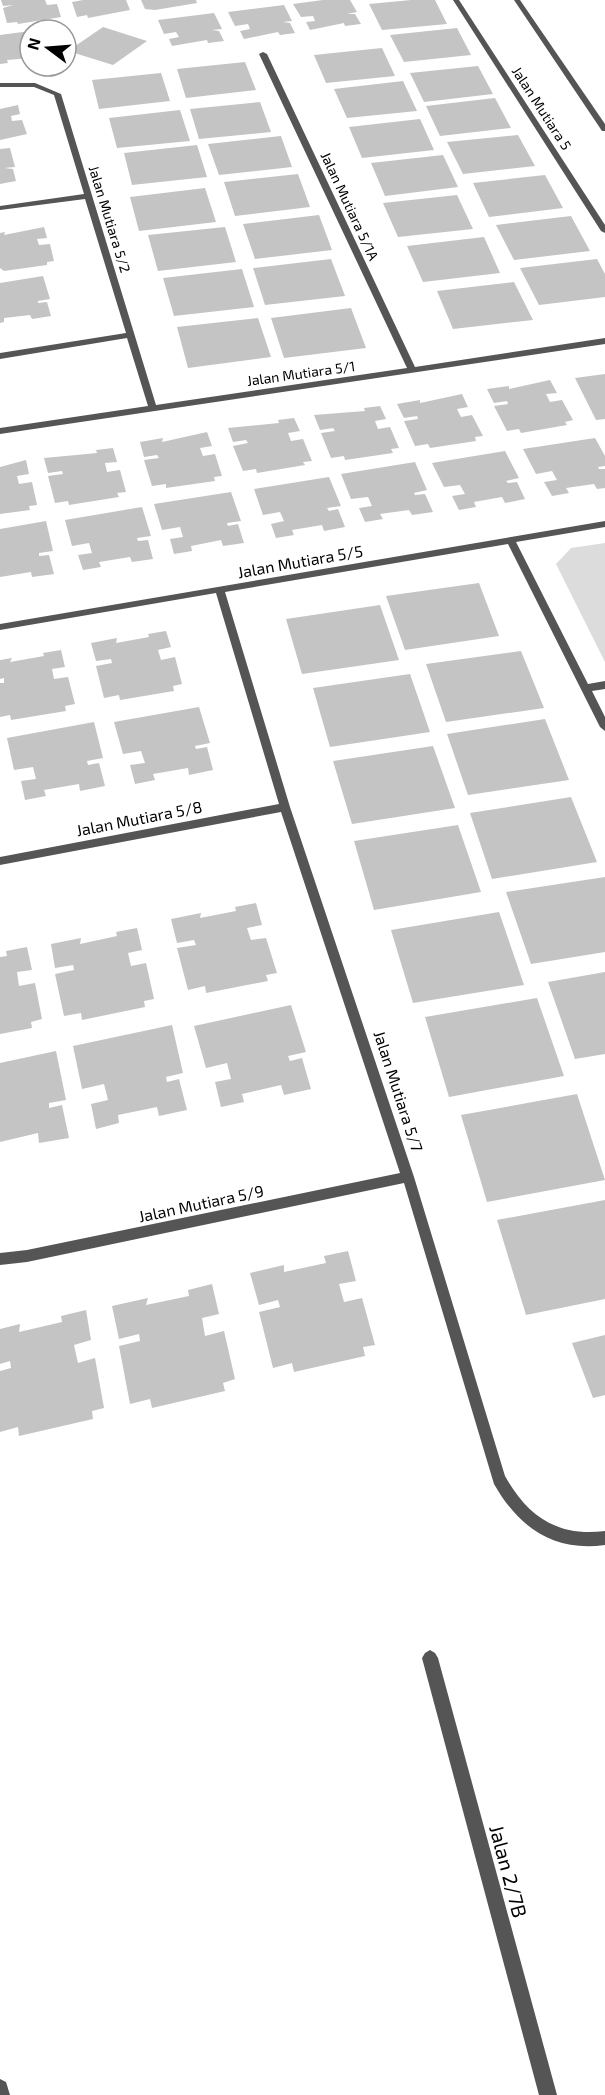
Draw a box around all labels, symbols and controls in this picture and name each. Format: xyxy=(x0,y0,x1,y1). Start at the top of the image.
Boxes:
north arrow xyxy=(18,18,78,78)
text: N xyxy=(22,36,44,52)
street label: Jalan Mutiara 5 xyxy=(509,63,575,153)
street label: Jalan Mutiara 5/1A xyxy=(317,149,383,263)
street label: Jalan Mutiara 5/2 xyxy=(86,163,134,275)
street label: Jalan Mutiara 5/1 xyxy=(246,357,356,389)
street label: Jalan Mutiara 5/5 xyxy=(236,541,364,581)
street label: Jalan Mutiara 5/8 xyxy=(74,796,204,840)
street label: Jalan Mutiara 5/7 xyxy=(370,1028,428,1154)
street label: Jalan Mutiara 5/9 xyxy=(137,1180,265,1226)
street label: Jalan 2/7B xyxy=(485,1822,533,1920)

